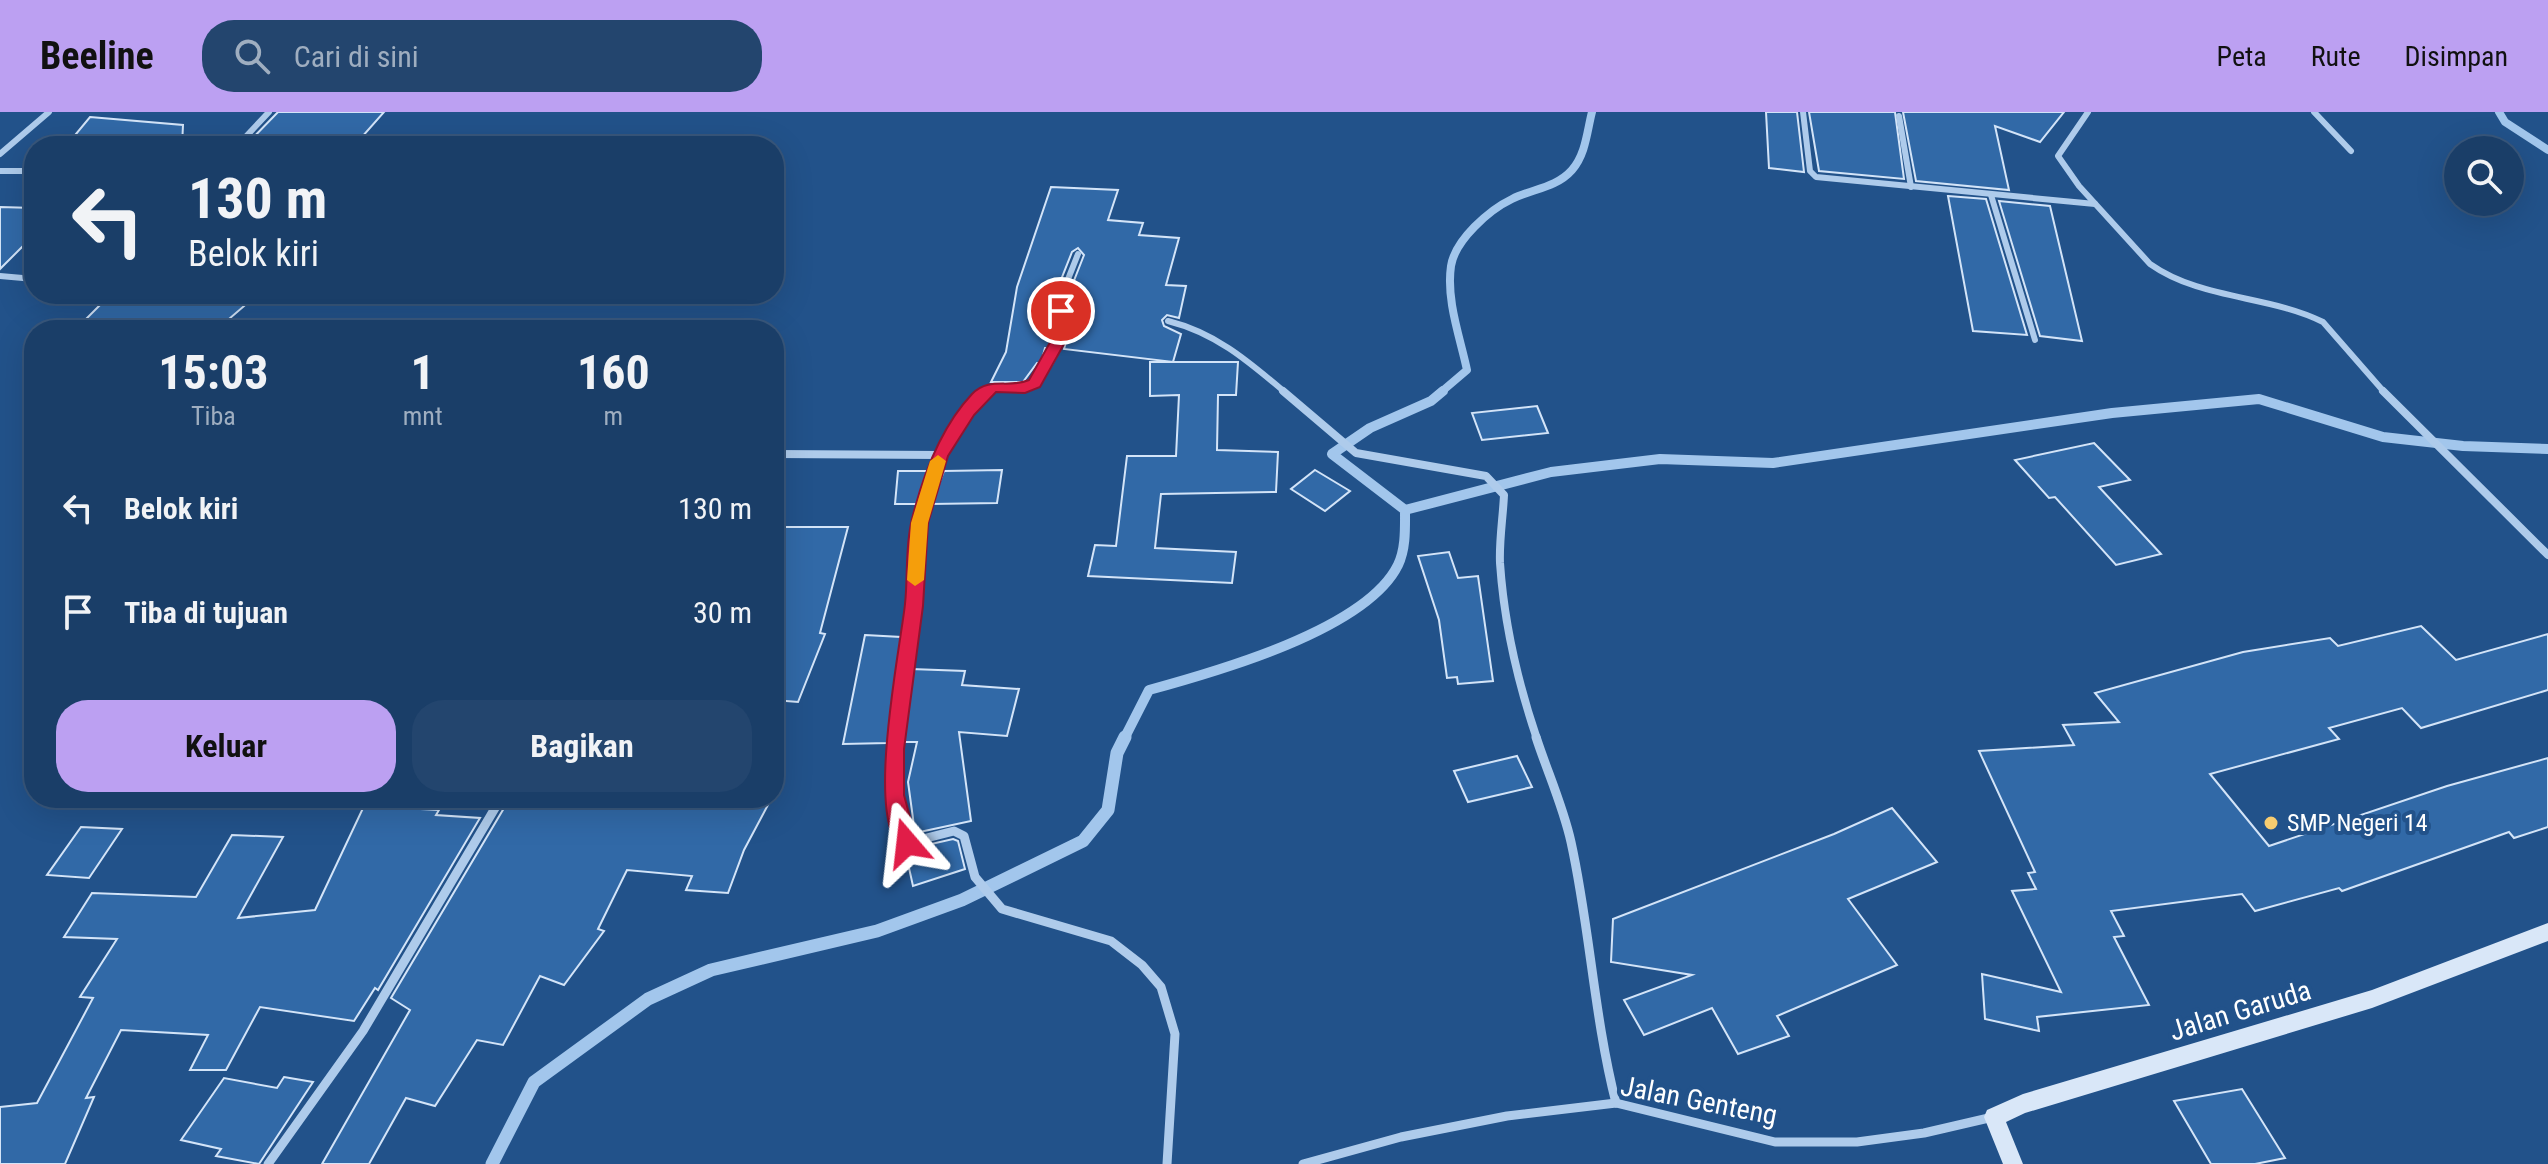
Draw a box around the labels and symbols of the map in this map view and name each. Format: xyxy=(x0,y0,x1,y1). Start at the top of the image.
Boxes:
pin xyxy=(1027,277,1095,345)
position arrow xyxy=(865,801,949,885)
place label: SMP Negeri 14 xyxy=(2287,809,2428,837)
marker: SMP Negeri 14 xyxy=(2262,814,2280,832)
street label: Jalan Garuda xyxy=(2165,973,2315,1048)
street label: Jalan Genteng xyxy=(1618,1069,1780,1132)

